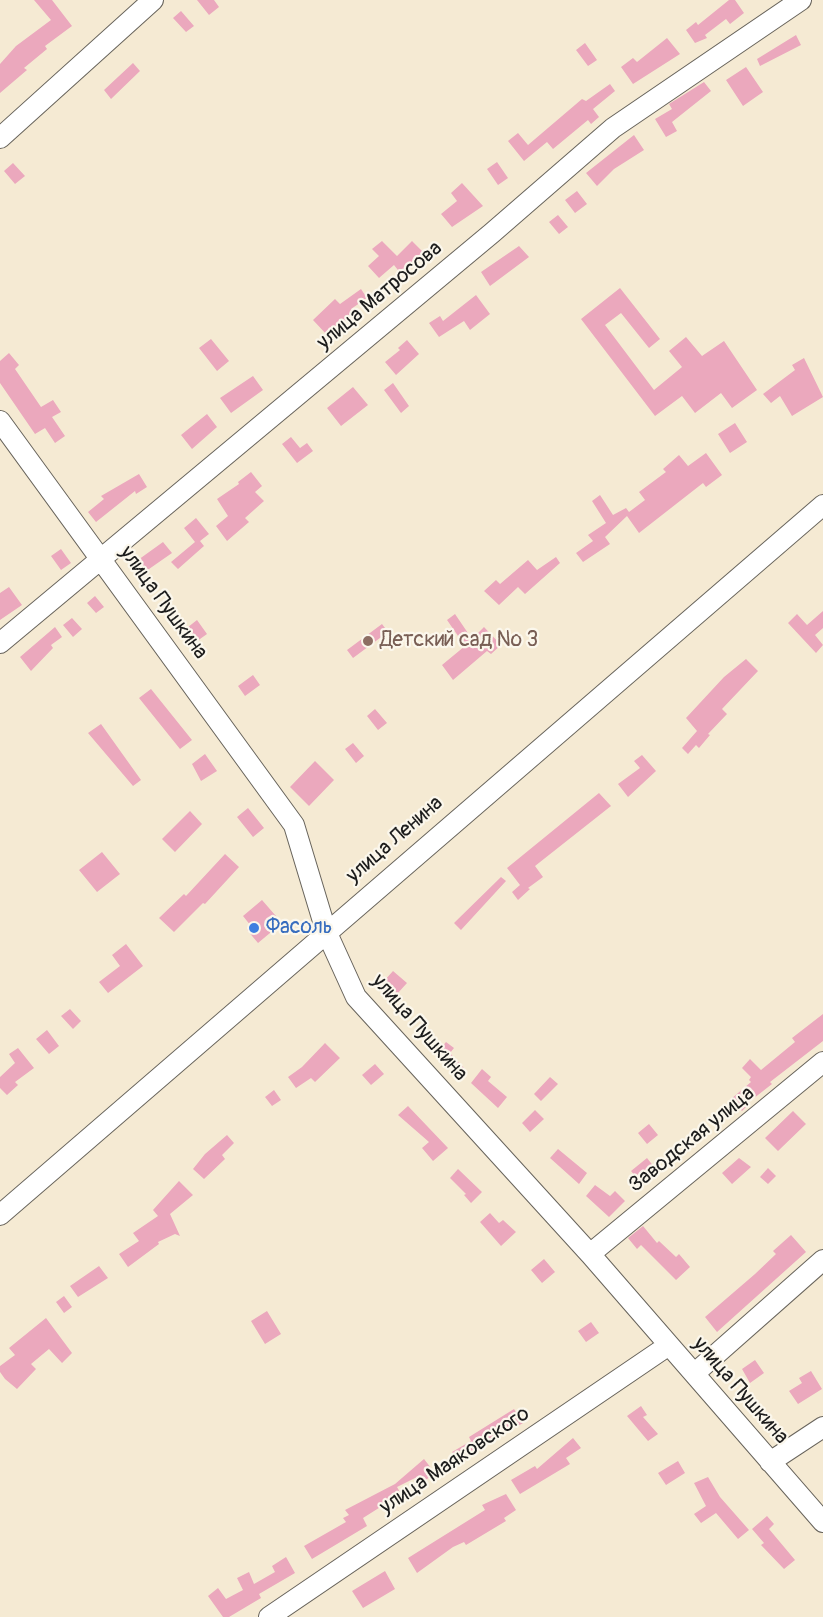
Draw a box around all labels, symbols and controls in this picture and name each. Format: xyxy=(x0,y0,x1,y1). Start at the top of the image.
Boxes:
street label: улица Матросова xyxy=(312,236,448,356)
street label: улица Пушкина xyxy=(114,542,212,664)
place label: Детский сад № 3 xyxy=(380,628,538,654)
marker: Детский сад № 3 xyxy=(361,634,375,648)
street label: улица Ленина xyxy=(342,791,448,889)
place label: Фасоль xyxy=(266,915,332,941)
marker: Фасоль xyxy=(247,921,261,935)
street label: улица Пушкина xyxy=(366,969,472,1087)
street label: Заводская улица xyxy=(624,1082,760,1198)
street label: улица Пушкина xyxy=(687,1332,793,1450)
street label: улица Маяковского xyxy=(375,1402,535,1520)

